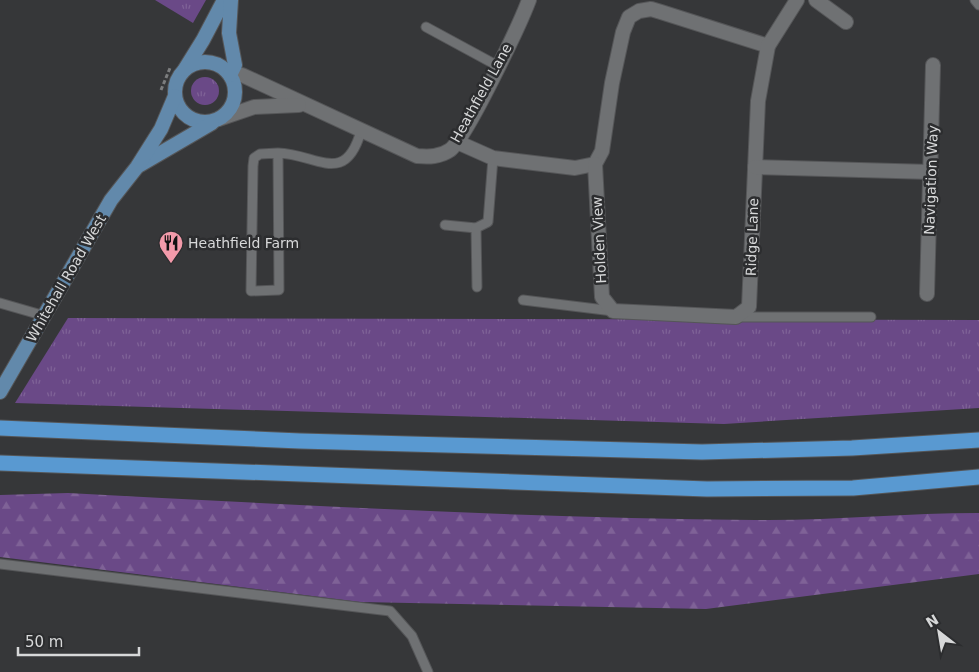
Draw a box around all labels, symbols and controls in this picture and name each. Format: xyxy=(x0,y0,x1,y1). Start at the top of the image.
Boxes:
street label: Heathfield Lane xyxy=(447,41,515,145)
street label: Navigation Way xyxy=(921,125,941,235)
street label: Holden View xyxy=(589,196,609,284)
street label: Ridge Lane xyxy=(743,198,761,276)
street label: Whitehall Road West xyxy=(23,211,109,345)
restaurant icon: Heathfield Farm xyxy=(158,230,184,264)
place label: Heathfield Farm xyxy=(188,235,299,251)
north arrow xyxy=(914,607,964,657)
text: N xyxy=(923,611,941,631)
scale bar xyxy=(18,624,139,656)
text: 50 m xyxy=(25,633,63,651)

